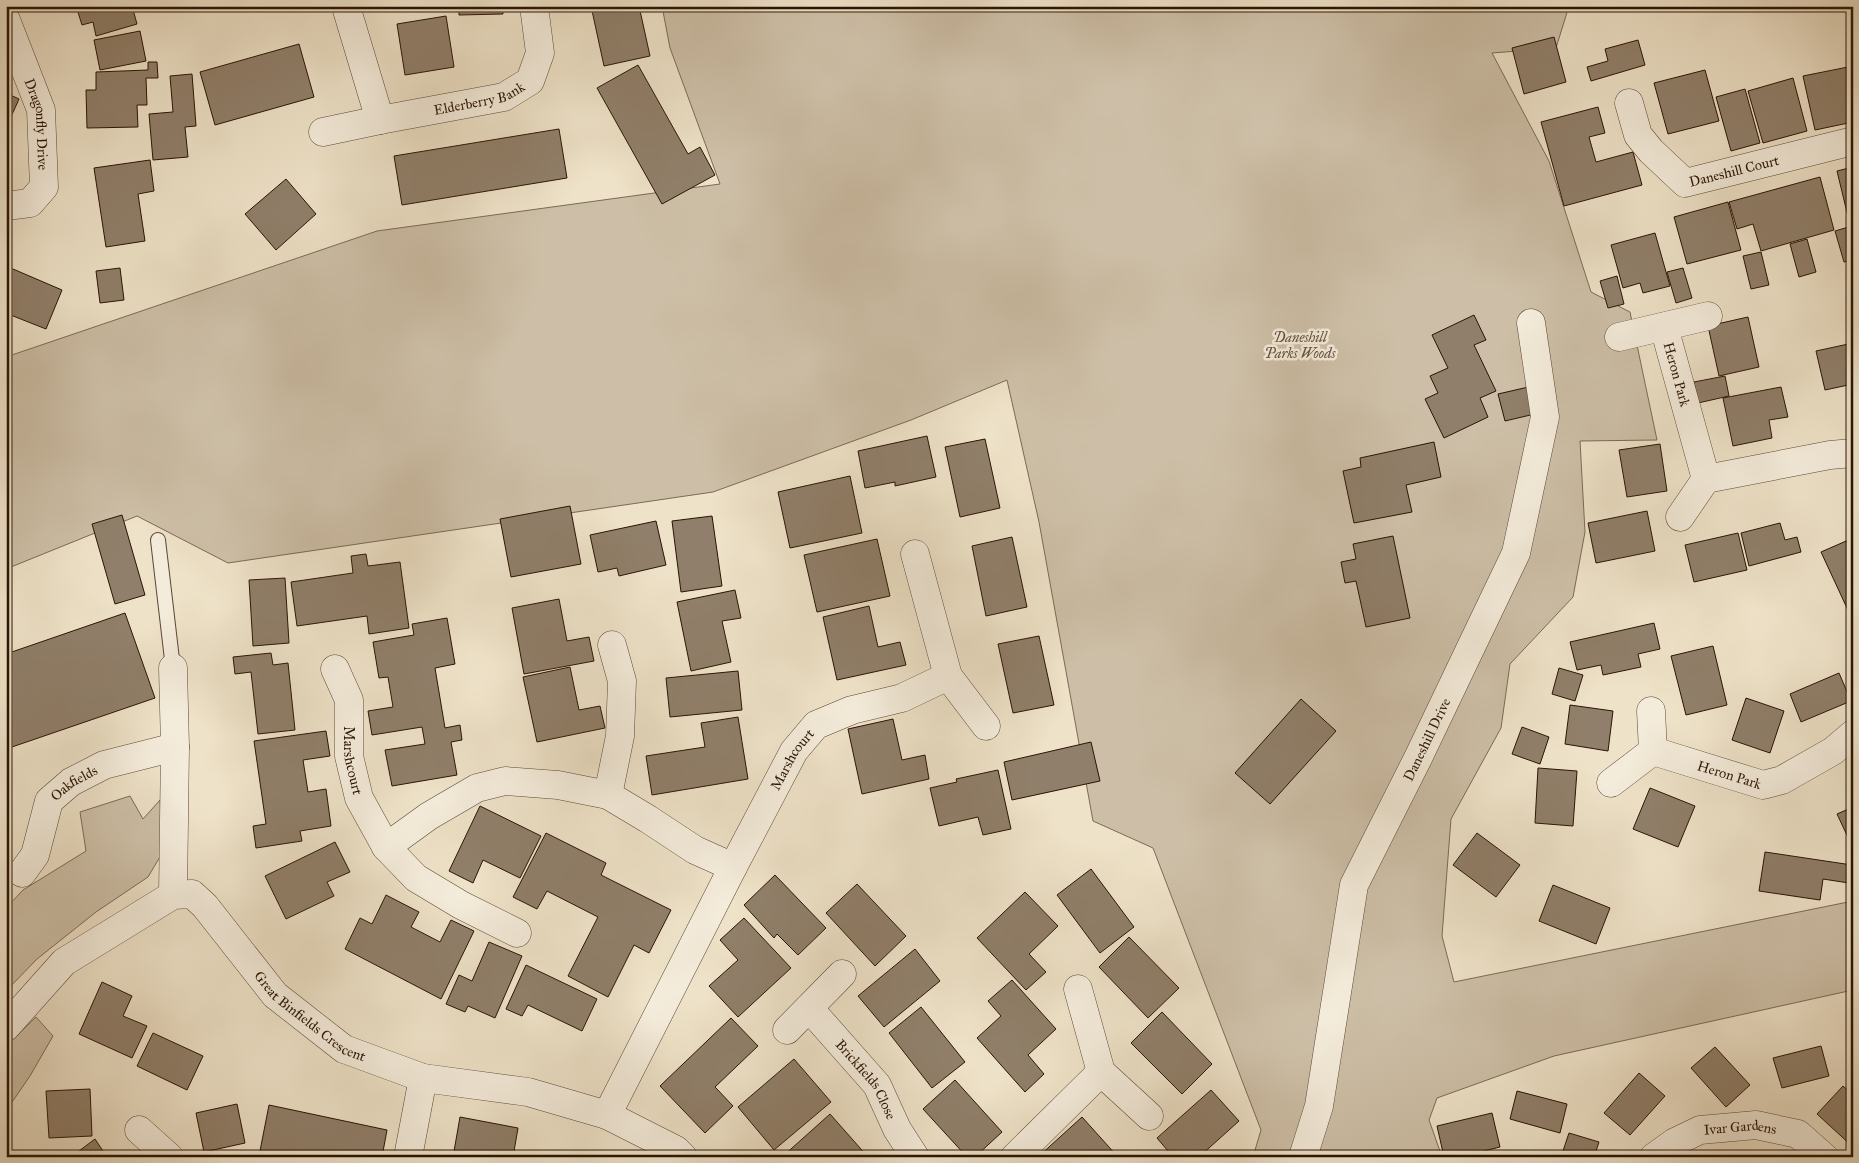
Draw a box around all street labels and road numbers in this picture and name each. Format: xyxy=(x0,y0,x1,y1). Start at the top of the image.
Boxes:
street label: Dragonfly Drive xyxy=(21,76,52,171)
street label: Elderberry Bank xyxy=(432,78,528,118)
street label: Daneshill Court xyxy=(1687,151,1781,190)
street label: Heron Park xyxy=(1660,340,1694,409)
street label: Daneshill Drive xyxy=(1399,695,1454,784)
street label: Marshcourt xyxy=(767,725,818,793)
street label: Marshcourt xyxy=(341,726,366,797)
street label: Heron Park xyxy=(1695,757,1764,793)
street label: Oakfields xyxy=(47,761,100,804)
street label: Great Binfields Crescent xyxy=(251,968,368,1065)
street label: Brickfields Close xyxy=(832,1036,900,1122)
street label: Ivar Gardens xyxy=(1703,1116,1778,1138)

